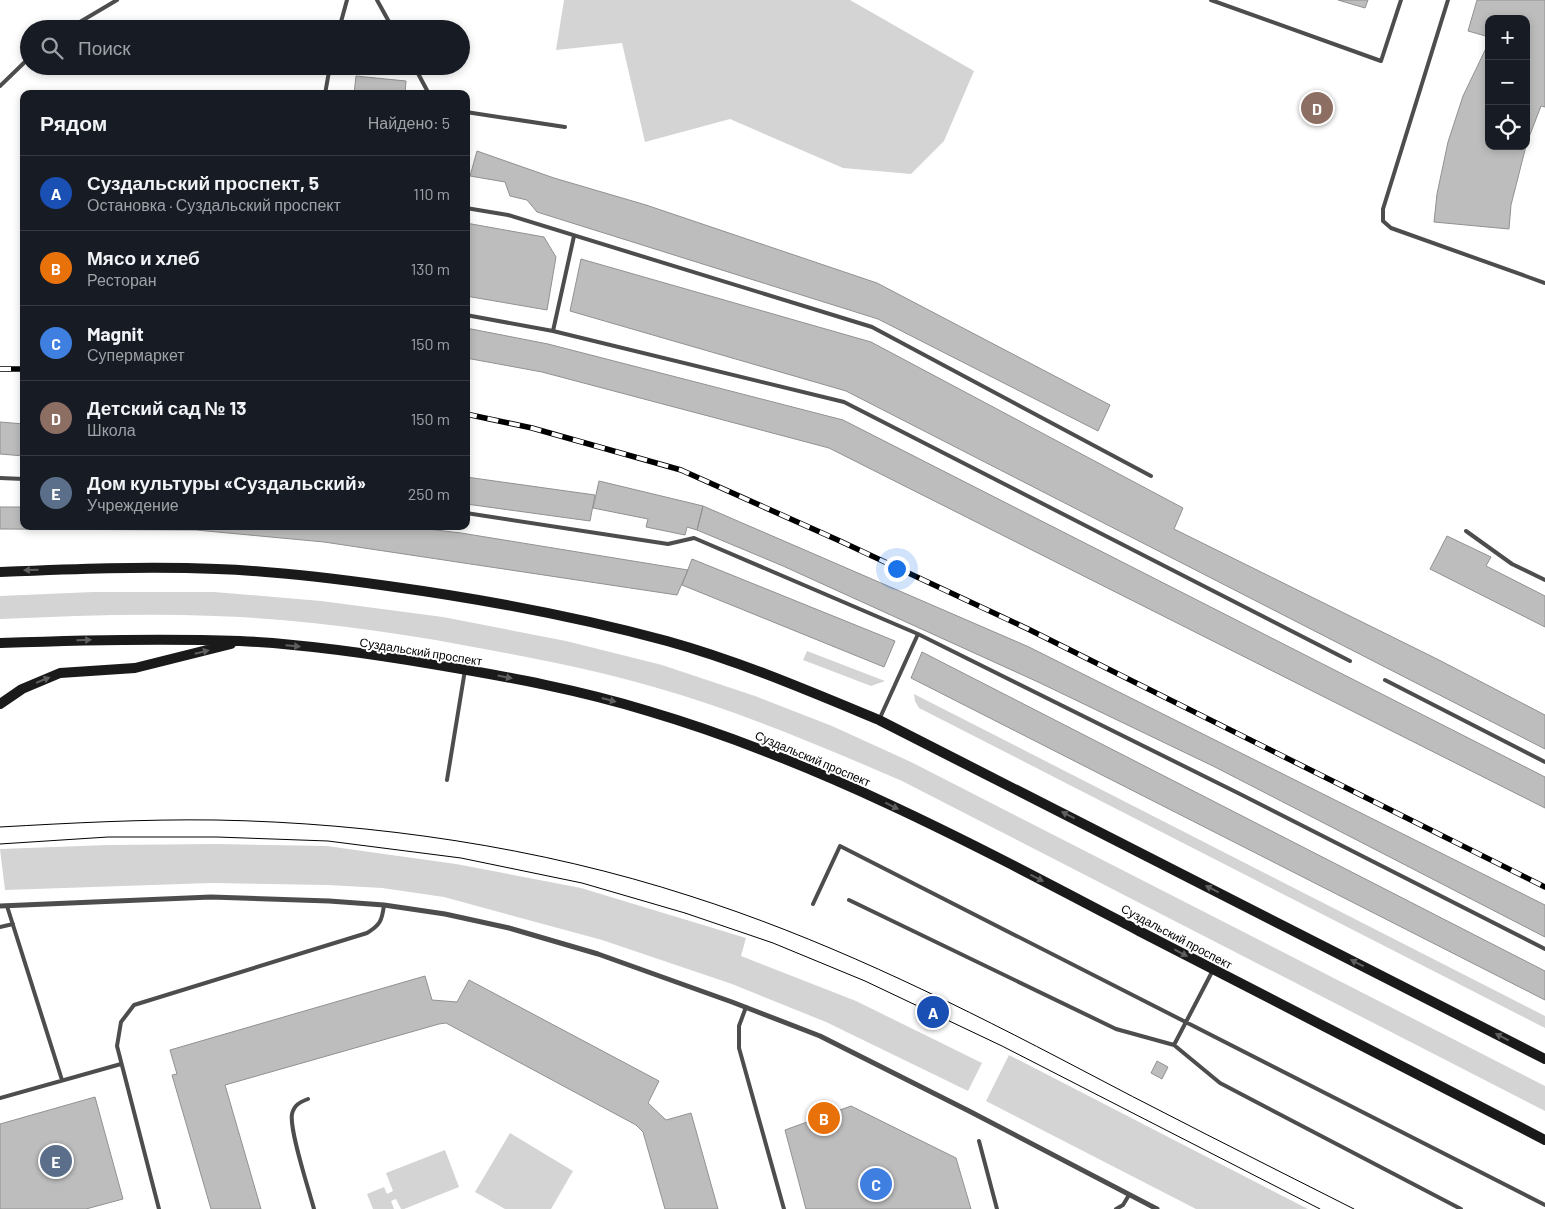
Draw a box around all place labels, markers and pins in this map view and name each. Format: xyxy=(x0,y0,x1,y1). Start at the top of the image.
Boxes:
pin: D xyxy=(1301,89,1333,127)
pin: A xyxy=(917,993,949,1031)
pin: B xyxy=(808,1099,840,1137)
pin: E xyxy=(40,1142,72,1180)
pin: C xyxy=(860,1165,892,1203)

